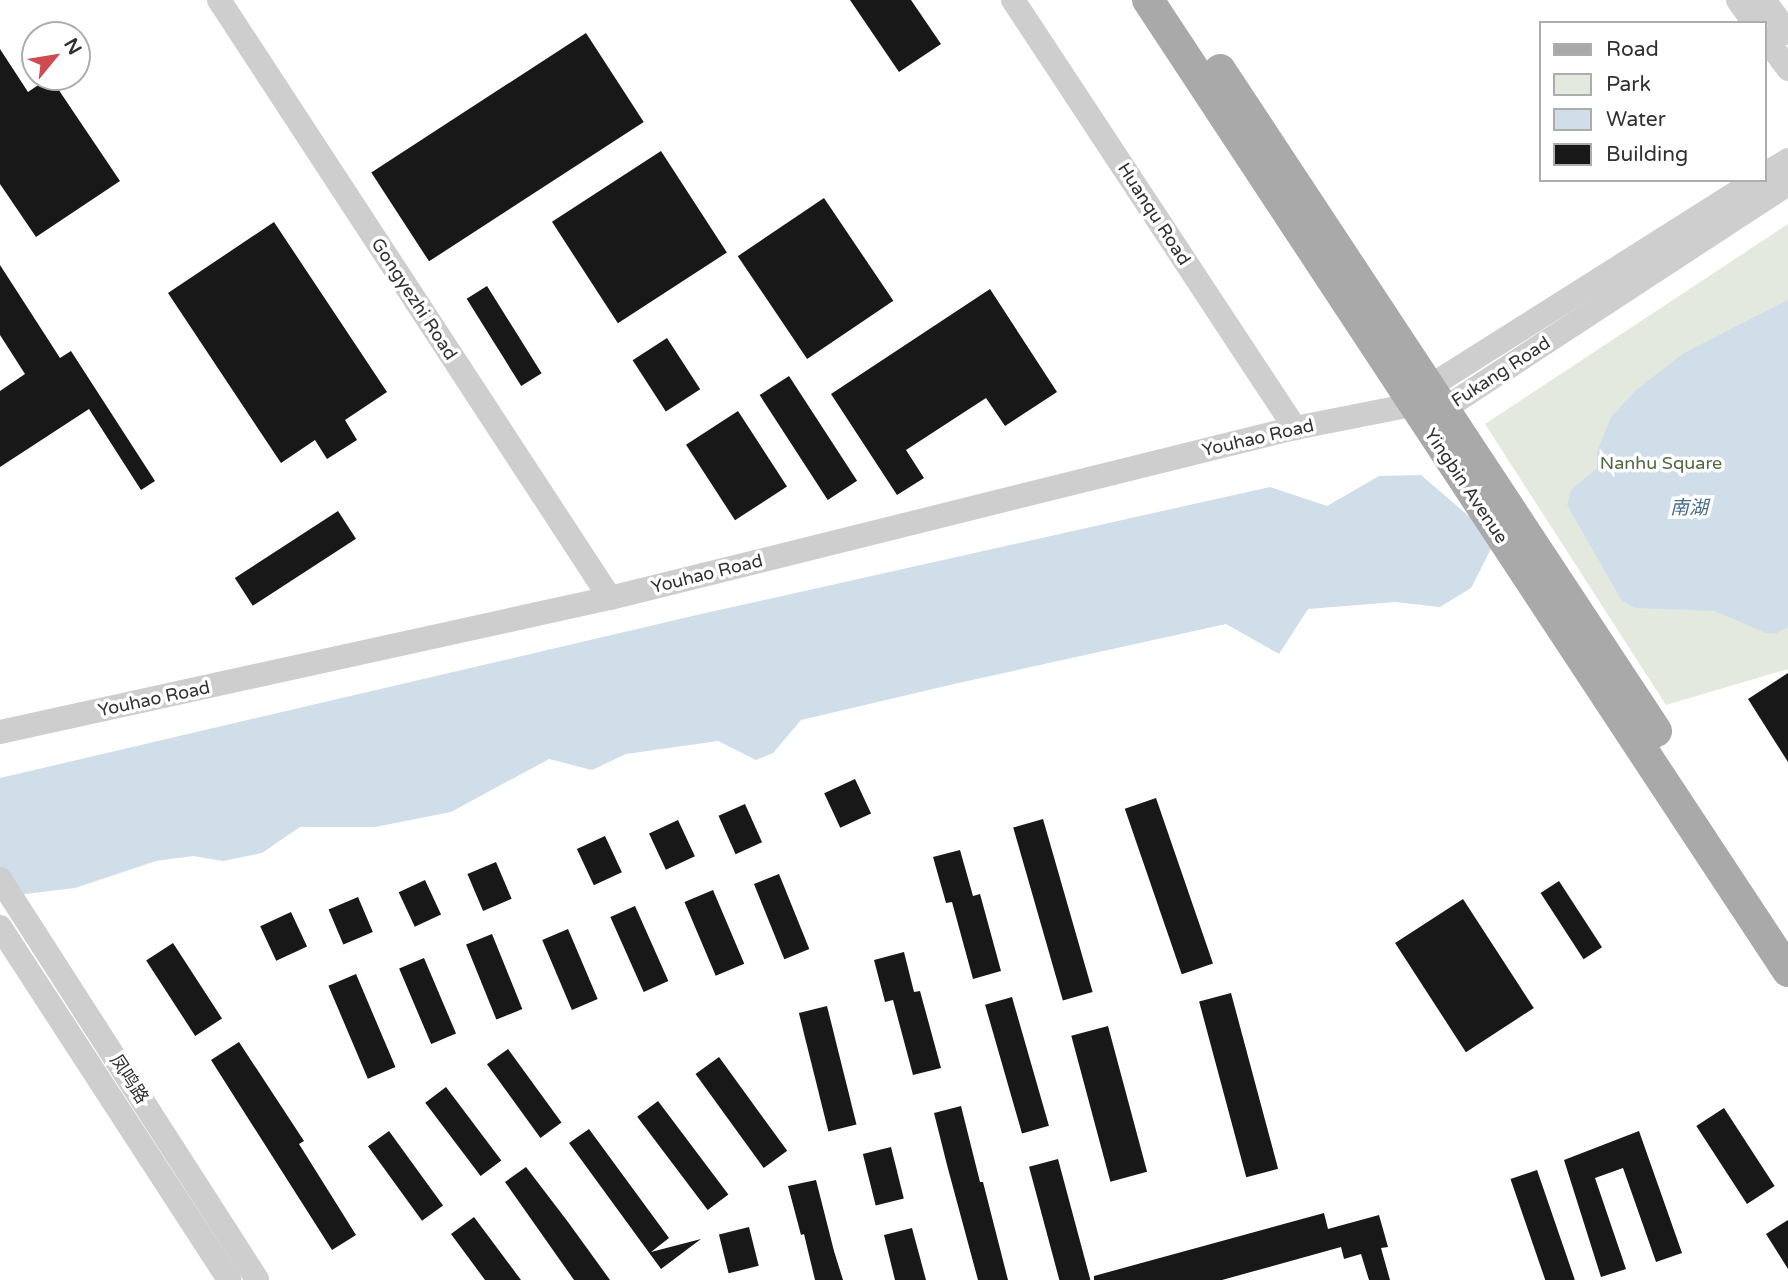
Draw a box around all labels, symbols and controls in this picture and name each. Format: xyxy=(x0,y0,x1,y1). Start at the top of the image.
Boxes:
north arrow xyxy=(21,21,91,91)
legend xyxy=(1540,21,1767,182)
text: N xyxy=(59,34,86,59)
text: Road xyxy=(1606,37,1659,62)
text: Park xyxy=(1606,72,1651,97)
text: Water xyxy=(1606,107,1666,132)
text: Building xyxy=(1606,142,1688,167)
street label: Huanqu Road xyxy=(1113,159,1195,269)
street label: Gongyezhi Road xyxy=(367,234,461,364)
street label: Fukang Road xyxy=(1448,332,1554,412)
street label: Youhao Road xyxy=(1200,415,1316,461)
street label: Yingbin Avenue xyxy=(1420,424,1512,548)
park label: Nanhu Square xyxy=(1600,452,1722,474)
water label: 南湖 xyxy=(1670,498,1708,520)
street label: Youhao Road xyxy=(649,550,765,598)
street label: Youhao Road xyxy=(96,677,212,721)
street label: 凤鸣路 xyxy=(105,1050,153,1108)

